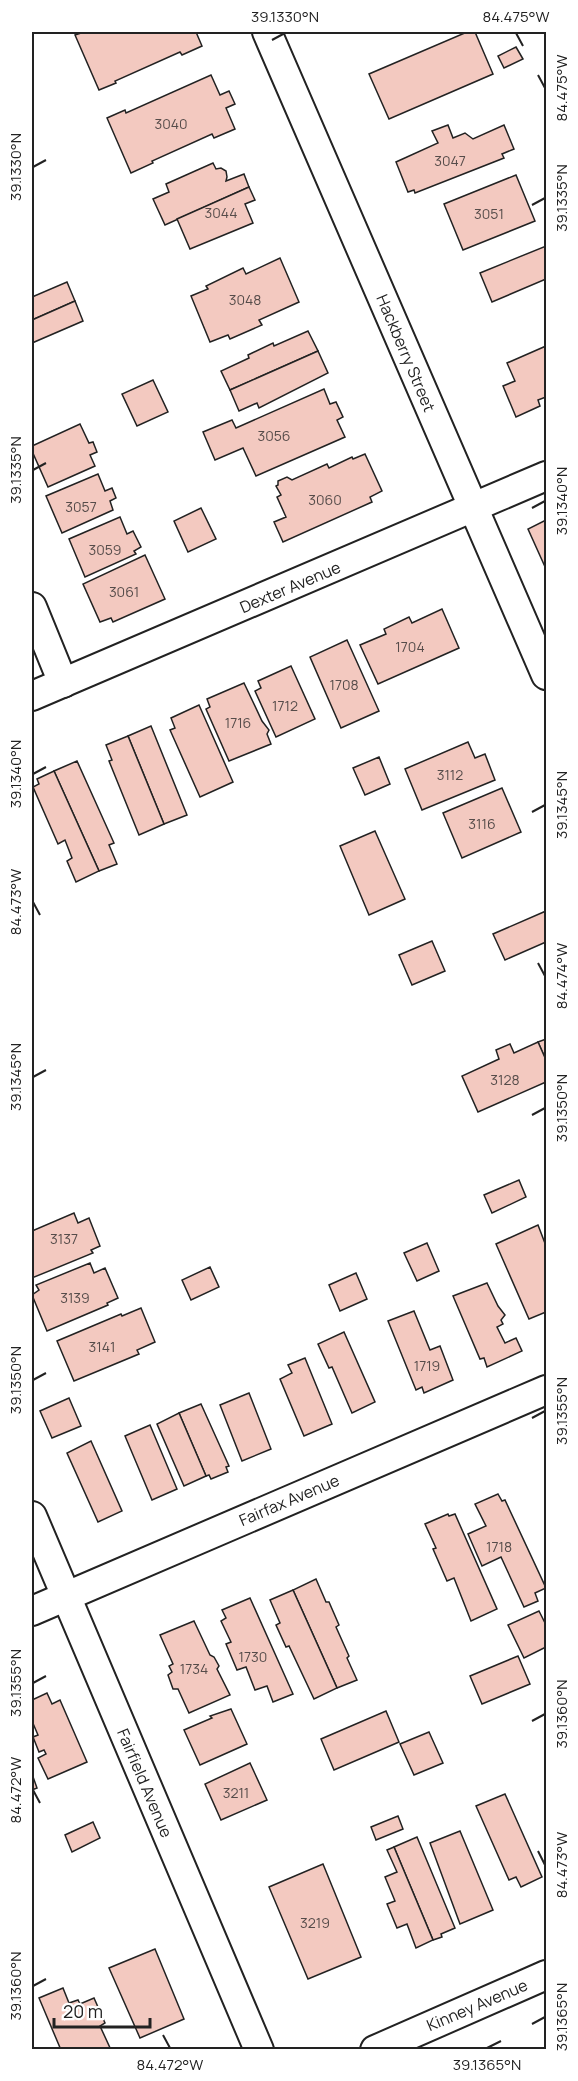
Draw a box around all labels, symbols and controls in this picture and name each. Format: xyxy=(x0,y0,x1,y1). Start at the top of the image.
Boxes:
text: 39.1330°N xyxy=(251,6,319,27)
text: 84.475°W xyxy=(483,6,549,27)
text: 84.475°W xyxy=(551,55,572,121)
house number: 3040 xyxy=(154,114,188,133)
text: 39.1330°N xyxy=(5,133,26,201)
house number: 3047 xyxy=(434,151,466,170)
text: 39.1335°N xyxy=(551,164,572,232)
house number: 3044 xyxy=(205,203,237,222)
house number: 3051 xyxy=(474,204,504,223)
house number: 3048 xyxy=(229,290,261,309)
street label: Hackberry Street xyxy=(371,291,441,415)
house number: 3056 xyxy=(257,426,291,445)
text: 39.1335°N xyxy=(5,436,26,504)
text: 39.1340°N xyxy=(551,467,572,535)
house number: 3060 xyxy=(308,490,342,509)
house number: 3057 xyxy=(65,497,97,516)
house number: 3059 xyxy=(88,540,122,559)
street label: Dexter Avenue xyxy=(236,556,344,618)
house number: 3061 xyxy=(109,582,139,601)
house number: 1704 xyxy=(395,637,425,656)
house number: 1708 xyxy=(329,675,359,694)
house number: 1712 xyxy=(272,696,298,715)
house number: 1716 xyxy=(225,713,251,732)
text: 39.1340°N xyxy=(5,740,26,808)
house number: 3112 xyxy=(437,765,463,784)
text: 39.1345°N xyxy=(551,771,572,839)
house number: 3116 xyxy=(468,814,496,833)
text: 84.473°W xyxy=(5,869,26,935)
text: 84.474°W xyxy=(551,943,572,1009)
text: 39.1345°N xyxy=(5,1043,26,1111)
house number: 3128 xyxy=(490,1070,520,1089)
text: 39.1350°N xyxy=(551,1074,572,1142)
house number: 3137 xyxy=(50,1229,78,1248)
house number: 3139 xyxy=(60,1288,90,1307)
house number: 3141 xyxy=(89,1337,115,1356)
text: 39.1350°N xyxy=(5,1346,26,1414)
house number: 1719 xyxy=(414,1356,440,1375)
text: 39.1355°N xyxy=(551,1377,572,1445)
street label: Fairfax Avenue xyxy=(236,1469,342,1531)
house number: 1718 xyxy=(486,1537,512,1556)
house number: 1730 xyxy=(239,1647,267,1666)
text: 39.1355°N xyxy=(5,1649,26,1717)
house number: 1734 xyxy=(180,1659,208,1678)
text: 39.1360°N xyxy=(551,1680,572,1748)
street label: Fairfield Avenue xyxy=(112,1725,178,1841)
text: 84.472°W xyxy=(5,1757,26,1823)
house number: 3211 xyxy=(223,1783,249,1802)
text: 84.473°W xyxy=(551,1832,572,1898)
house number: 3219 xyxy=(300,1913,330,1932)
text: 39.1360°N xyxy=(5,1952,26,2020)
street label: Kinney Avenue xyxy=(423,1974,531,2036)
text: 39.1365°N xyxy=(551,1983,572,2051)
scale bar xyxy=(54,1991,150,2029)
text: 20 m xyxy=(63,1999,103,2023)
text: 84.472°W xyxy=(137,2054,203,2075)
text: 39.1365°N xyxy=(453,2054,521,2075)

